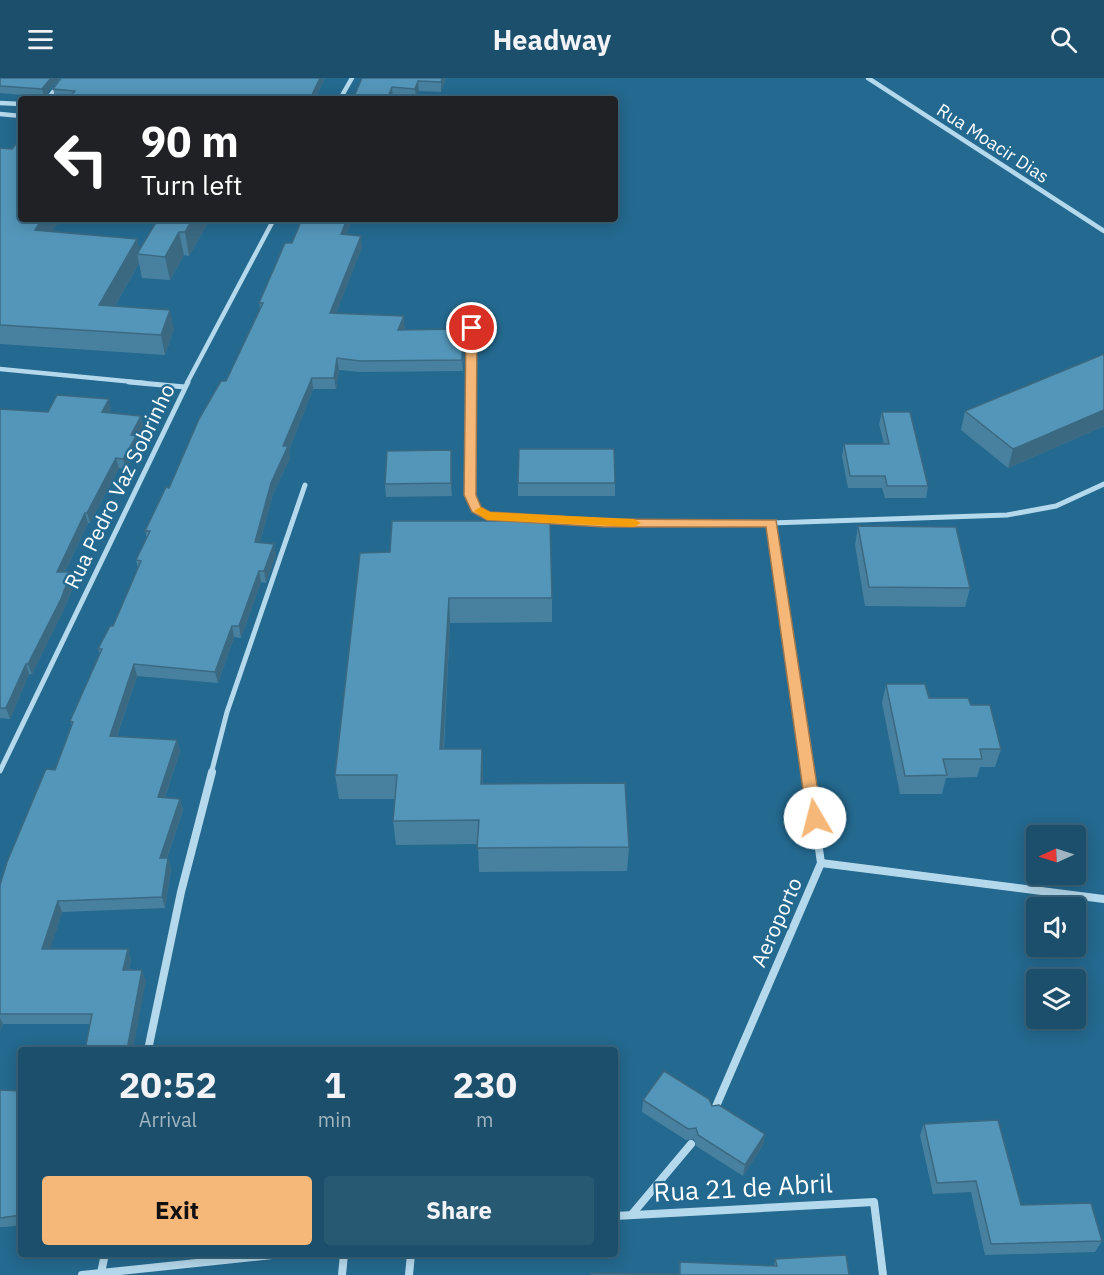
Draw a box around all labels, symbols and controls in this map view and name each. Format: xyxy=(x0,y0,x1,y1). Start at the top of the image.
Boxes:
text: Headway xyxy=(493,22,611,57)
icon: menu xyxy=(24,23,57,56)
icon: search xyxy=(1047,23,1080,56)
street label: Rua Moacir Dias xyxy=(933,98,1053,188)
text: 90 m xyxy=(141,114,239,169)
icon: left xyxy=(42,120,120,198)
text: Turn left xyxy=(141,167,242,202)
pin xyxy=(446,302,497,353)
icon: arrive xyxy=(455,311,488,344)
street label: Rua Pedro Vaz Sobrinho xyxy=(57,379,181,593)
position arrow xyxy=(783,786,847,850)
north arrow xyxy=(1026,825,1086,885)
map controls xyxy=(1026,825,1086,1029)
street label: Aeroporto xyxy=(744,873,808,971)
button: sound xyxy=(1026,897,1086,957)
button: layers xyxy=(1026,969,1086,1029)
text: 20:52 xyxy=(119,1061,217,1108)
text: 1 xyxy=(324,1061,346,1108)
text: 230 xyxy=(452,1061,517,1108)
text: Arrival xyxy=(139,1106,197,1133)
text: min xyxy=(318,1106,352,1133)
text: m xyxy=(476,1106,494,1133)
street label: Rua 21 de Abril xyxy=(653,1165,833,1209)
button: Exit xyxy=(42,1176,312,1245)
button: Share xyxy=(324,1176,594,1245)

